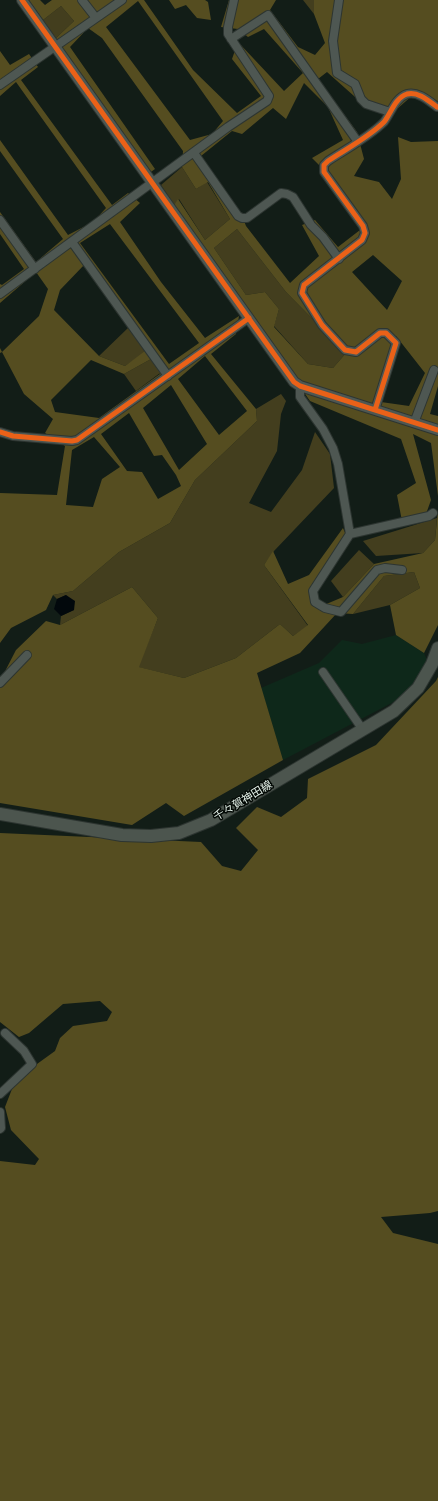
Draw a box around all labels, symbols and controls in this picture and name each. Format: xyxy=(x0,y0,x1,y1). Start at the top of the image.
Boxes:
street label: 千々賀神田線 xyxy=(211,778,275,824)

